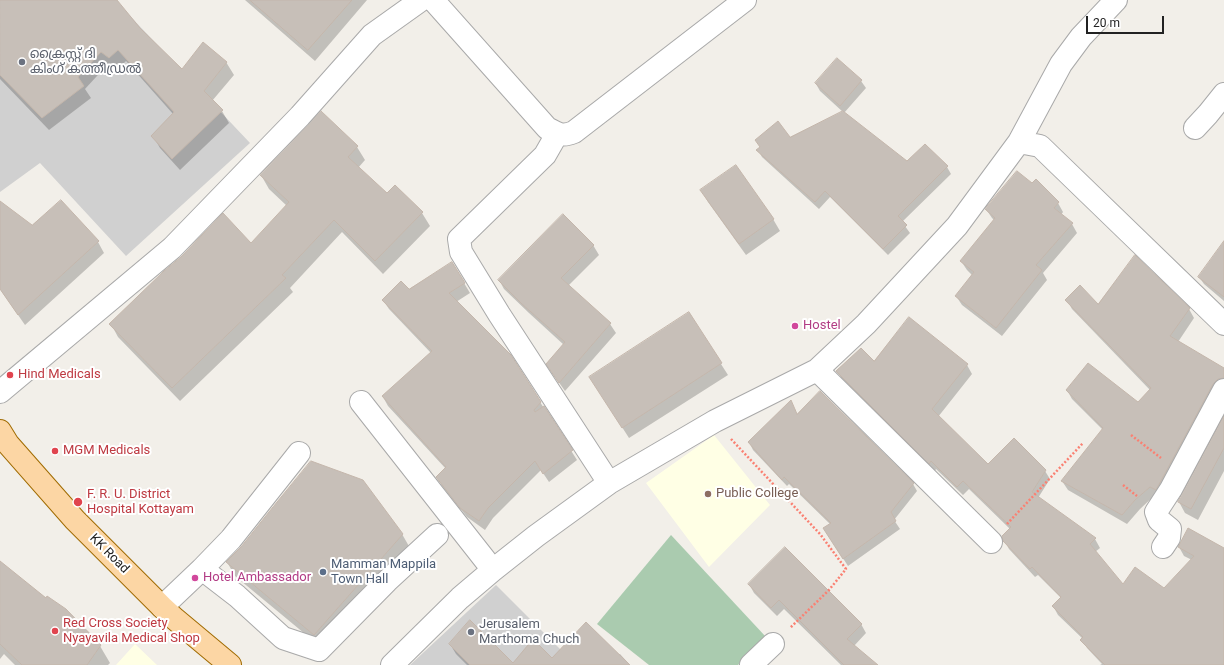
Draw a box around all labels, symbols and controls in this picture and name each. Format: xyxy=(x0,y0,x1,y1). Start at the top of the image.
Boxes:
scale bar xyxy=(1088,8,1166,34)
text: 20 m xyxy=(1093,16,1120,30)
place label: ക്രൈസ്റ്റ് ദി കിംഗ് കത്തീഡ്രൽ xyxy=(30,47,141,78)
marker: ക്രൈസ്റ്റ് ദി കിംഗ് കത്തീഡ്രൽ xyxy=(17,57,27,67)
place label: Hostel xyxy=(803,318,841,334)
marker: Hostel xyxy=(790,321,800,331)
place label: Hind Medicals xyxy=(18,367,101,383)
marker: Hind Medicals xyxy=(5,370,15,380)
place label: MGM Medicals xyxy=(63,443,150,459)
marker: MGM Medicals xyxy=(50,446,60,456)
place label: Public College xyxy=(716,486,798,502)
place label: F. R. U. District Hospital Kottayam xyxy=(87,487,194,518)
marker: Public College xyxy=(703,489,713,499)
marker: F. R. U. District Hospital Kottayam xyxy=(72,496,84,508)
street label: KK Road xyxy=(86,531,132,577)
place label: Mamman Mappila Town Hall xyxy=(331,557,436,588)
marker: Mamman Mappila Town Hall xyxy=(318,567,328,577)
place label: Hotel Ambassador xyxy=(203,570,311,586)
marker: Hotel Ambassador xyxy=(190,573,200,583)
place label: Red Cross Society Nyayavila Medical Shop xyxy=(63,616,200,647)
place label: Jerusalem Marthoma Chuch xyxy=(479,617,579,648)
marker: Red Cross Society Nyayavila Medical Shop xyxy=(50,626,60,636)
marker: Jerusalem Marthoma Chuch xyxy=(466,627,476,637)

